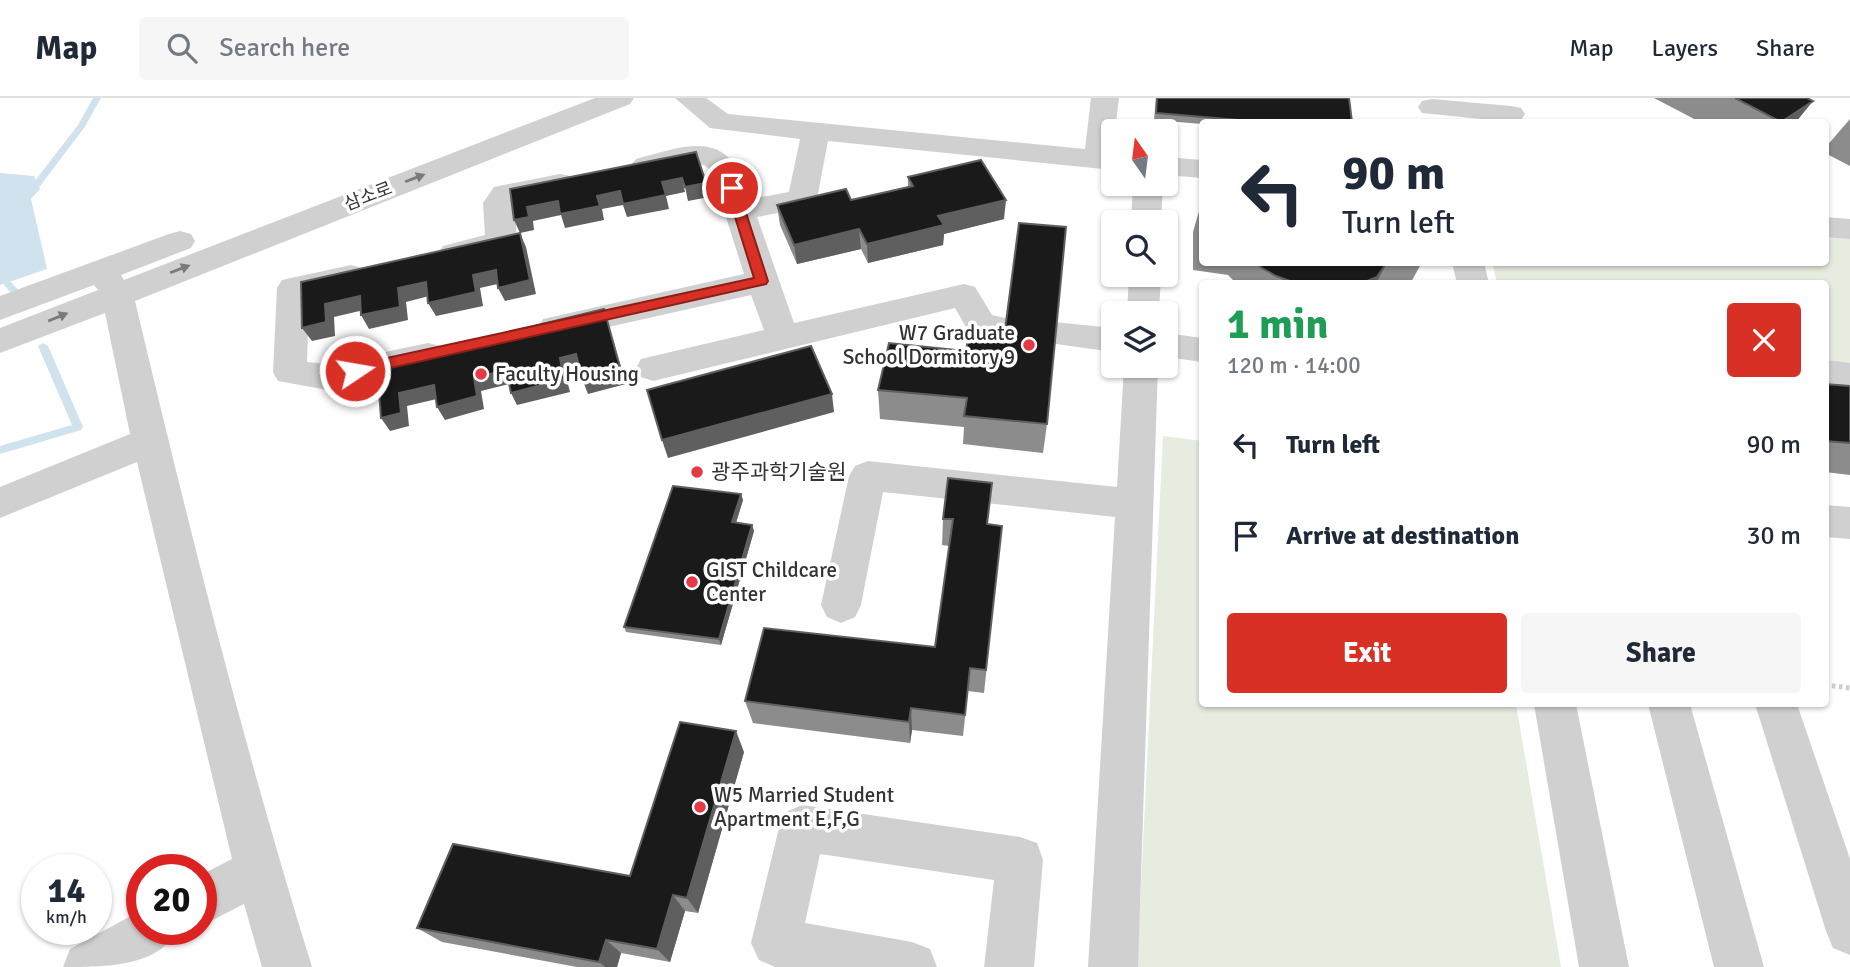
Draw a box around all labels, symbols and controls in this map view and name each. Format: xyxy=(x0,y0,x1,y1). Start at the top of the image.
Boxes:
search box xyxy=(139,17,629,80)
text: Map xyxy=(35,28,97,69)
icon: search xyxy=(163,29,201,67)
text: Search here xyxy=(219,32,350,64)
text: Map xyxy=(1569,33,1614,63)
text: Layers xyxy=(1652,33,1718,63)
text: Share xyxy=(1756,33,1815,63)
north arrow xyxy=(1101,119,1178,196)
map controls xyxy=(1101,119,1178,378)
text: 90 m xyxy=(1342,143,1445,203)
icon: left xyxy=(1227,147,1318,238)
pin xyxy=(702,158,762,218)
icon: arrive xyxy=(713,169,751,207)
one-way arrow xyxy=(405,172,426,183)
street label: 삼소로 xyxy=(341,177,395,215)
text: Turn left xyxy=(1342,203,1455,242)
button: search xyxy=(1101,210,1178,287)
one-way arrow xyxy=(170,264,191,275)
text: 1 min xyxy=(1227,299,1328,350)
button: layers xyxy=(1101,301,1178,378)
button: close xyxy=(1727,303,1801,377)
one-way arrow xyxy=(48,312,69,323)
place label: W7 Graduate School Dormitory 9 xyxy=(843,320,1015,370)
position arrow xyxy=(318,334,392,408)
marker: W7 Graduate School Dormitory 9 xyxy=(1021,337,1037,353)
text: 120 m · 14:00 xyxy=(1227,351,1361,380)
place label: Faculty Housing xyxy=(495,361,639,387)
marker: Faculty Housing xyxy=(473,366,489,382)
icon: left xyxy=(1227,426,1265,464)
text: Turn left xyxy=(1286,429,1380,461)
text: 90 m xyxy=(1746,429,1801,461)
place label: 광주과학기술원 xyxy=(711,459,846,485)
marker: 광주과학기술원 xyxy=(689,464,705,480)
icon: arrive xyxy=(1227,517,1265,555)
text: Arrive at destination xyxy=(1286,520,1519,552)
text: 30 m xyxy=(1746,520,1801,552)
place label: GIST Childcare Center xyxy=(706,557,837,607)
marker: GIST Childcare Center xyxy=(684,574,700,590)
button: Exit xyxy=(1227,613,1507,693)
button: Share xyxy=(1521,613,1801,693)
place label: W5 Married Student Apartment E,F,G xyxy=(714,782,894,832)
marker: W5 Married Student Apartment E,F,G xyxy=(692,799,708,815)
speed limit sign: 20 xyxy=(126,854,217,945)
text: 14 xyxy=(48,869,85,912)
text: km/h xyxy=(46,906,87,928)

